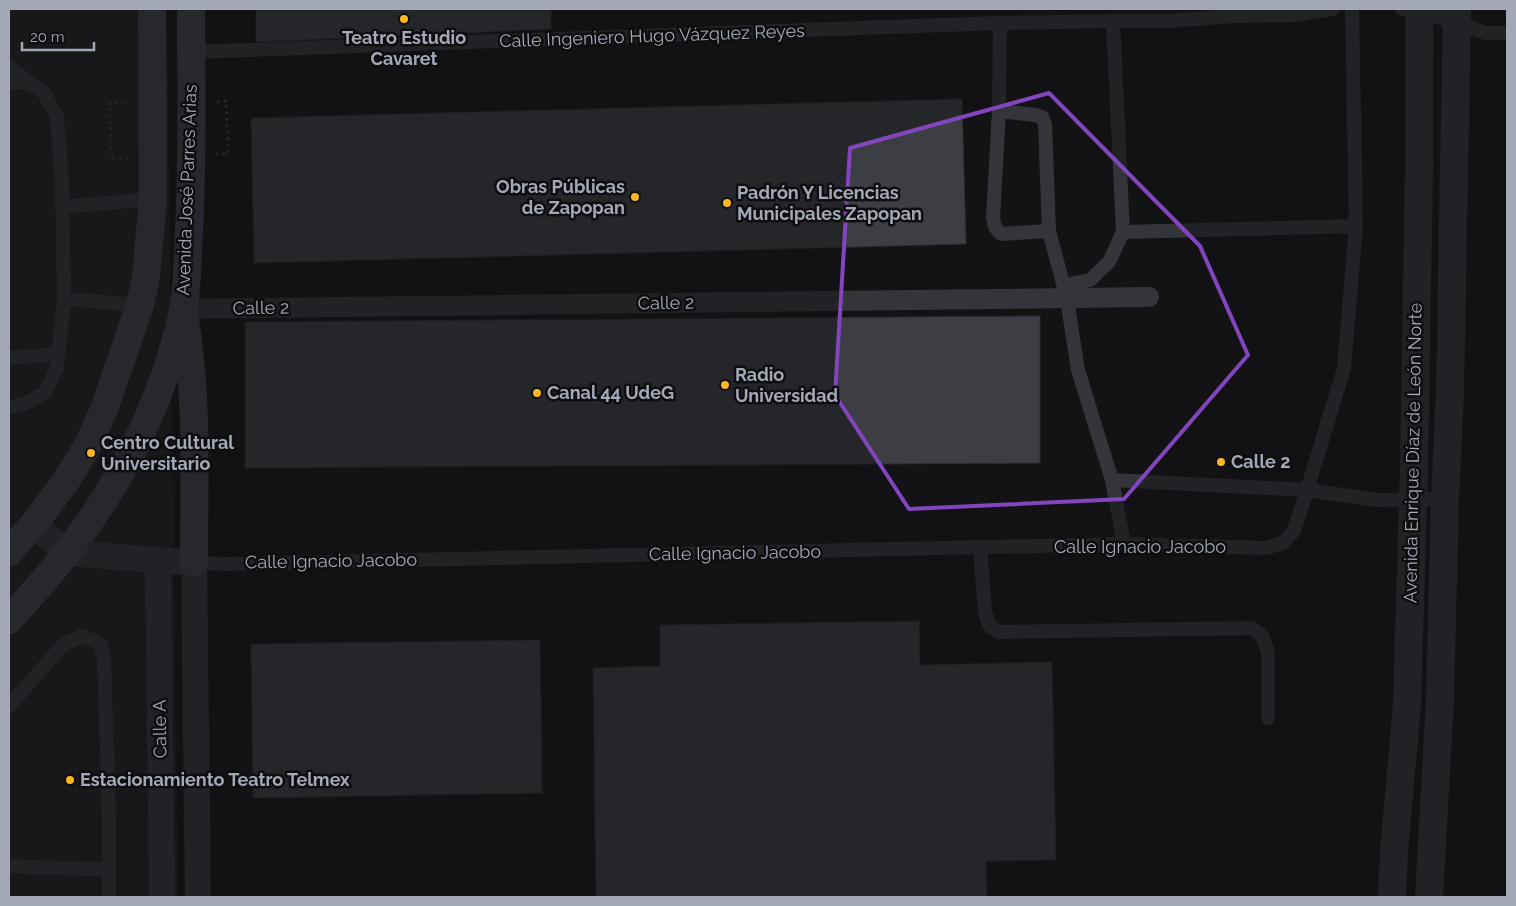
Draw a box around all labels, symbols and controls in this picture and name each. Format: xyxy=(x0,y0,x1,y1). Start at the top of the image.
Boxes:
marker: Teatro Estudio Cavaret xyxy=(398,13,410,25)
scale bar xyxy=(22,20,95,52)
street label: Calle Ingeniero Hugo Vázquez Reyes xyxy=(499,20,805,51)
place label: Teatro Estudio Cavaret xyxy=(342,27,466,69)
text: 20 m xyxy=(30,28,65,46)
street label: Avenida José Parres Arias xyxy=(172,84,201,296)
place label: Obras Públicas de Zapopan xyxy=(496,176,625,218)
place label: Padrón Y Licencias Municipales Zapopan xyxy=(737,182,922,224)
marker: Obras Públicas de Zapopan xyxy=(629,191,641,203)
marker: Padrón Y Licencias Municipales Zapopan xyxy=(721,197,733,209)
street label: Calle 2 xyxy=(638,292,694,313)
street label: Calle 2 xyxy=(233,297,289,318)
street label: Avenida Enrique Díaz de León Norte xyxy=(1399,302,1426,603)
place label: Radio Universidad xyxy=(735,364,838,406)
marker: Radio Universidad xyxy=(719,379,731,391)
place label: Canal 44 UdeG xyxy=(547,382,674,403)
marker: Canal 44 UdeG xyxy=(531,387,543,399)
place label: Centro Cultural Universitario xyxy=(101,432,234,474)
marker: Centro Cultural Universitario xyxy=(85,447,97,459)
place label: Calle 2 xyxy=(1231,451,1290,472)
marker: Calle 2 xyxy=(1215,456,1227,468)
street label: Calle Ignacio Jacobo xyxy=(1054,536,1226,557)
street label: Calle Ignacio Jacobo xyxy=(649,540,822,565)
street label: Calle Ignacio Jacobo xyxy=(245,548,418,573)
street label: Calle A xyxy=(148,699,171,759)
place label: Estacionamiento Teatro Telmex xyxy=(80,769,350,790)
marker: Estacionamiento Teatro Telmex xyxy=(64,774,76,786)

